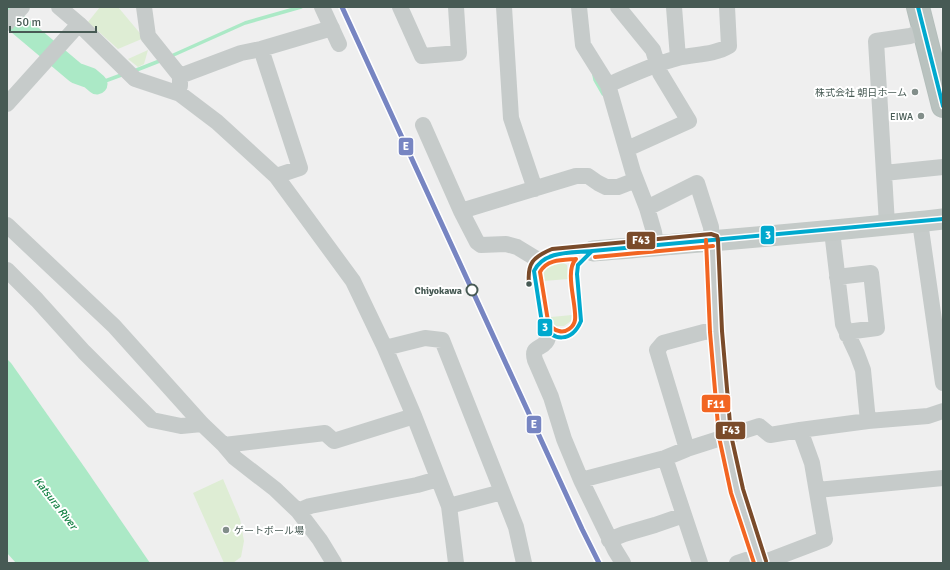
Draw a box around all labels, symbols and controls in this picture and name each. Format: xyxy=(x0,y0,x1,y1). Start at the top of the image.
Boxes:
scale bar xyxy=(10,8,96,34)
text: 50 m xyxy=(16,15,41,30)
place label: 株式会社 朝日ホーム xyxy=(815,87,907,99)
marker: 株式会社 朝日ホーム xyxy=(910,87,920,97)
place label: EIWA xyxy=(890,111,913,123)
marker: EIWA xyxy=(916,111,926,121)
line badge: E xyxy=(398,137,414,156)
text: E xyxy=(403,140,409,153)
line badge: 3 xyxy=(760,225,775,245)
text: 3 xyxy=(765,229,771,242)
line badge: F43 xyxy=(626,231,656,250)
text: F43 xyxy=(632,234,650,247)
unlabelled marker xyxy=(524,279,534,289)
marker: Chiyokawa xyxy=(465,283,479,297)
place label: Chiyokawa xyxy=(415,285,462,297)
line badge: 3 xyxy=(537,318,553,337)
text: 3 xyxy=(542,321,548,334)
line badge: F11 xyxy=(701,394,731,413)
text: F11 xyxy=(707,398,725,411)
line badge: E xyxy=(526,415,542,434)
text: E xyxy=(531,418,537,431)
line badge: F43 xyxy=(715,421,746,440)
text: F43 xyxy=(722,424,740,437)
water label: Katsura River xyxy=(31,475,81,533)
marker: ゲートボール場 xyxy=(221,525,231,535)
place label: ゲートボール場 xyxy=(234,525,304,537)

